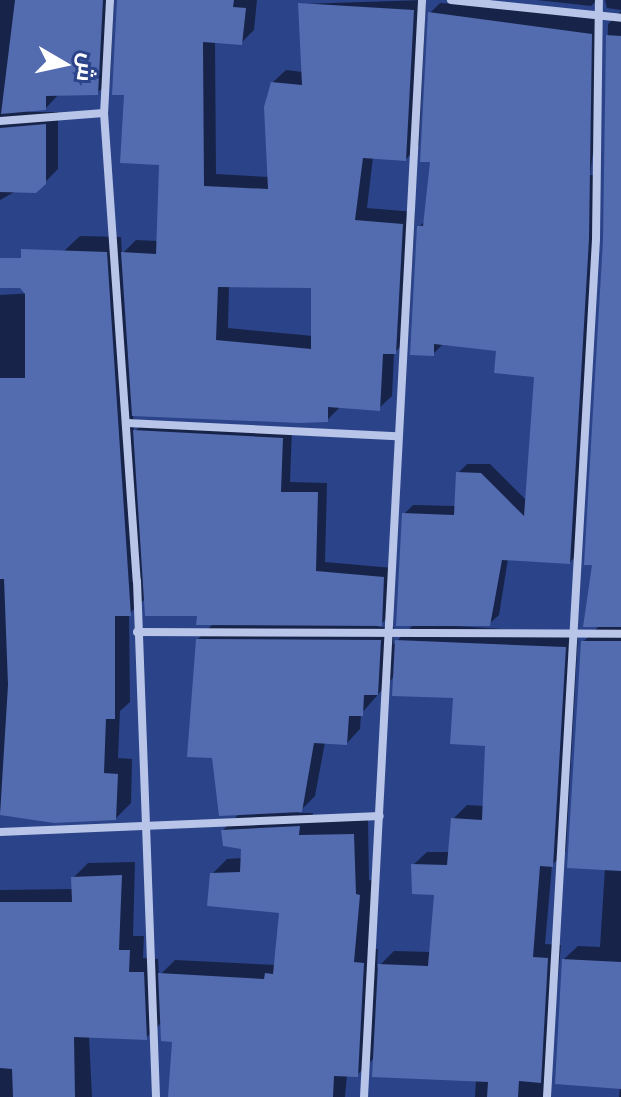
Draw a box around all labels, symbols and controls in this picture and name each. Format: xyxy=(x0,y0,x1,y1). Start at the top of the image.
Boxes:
north arrow xyxy=(24,24,104,104)
text: ش xyxy=(71,51,105,84)

